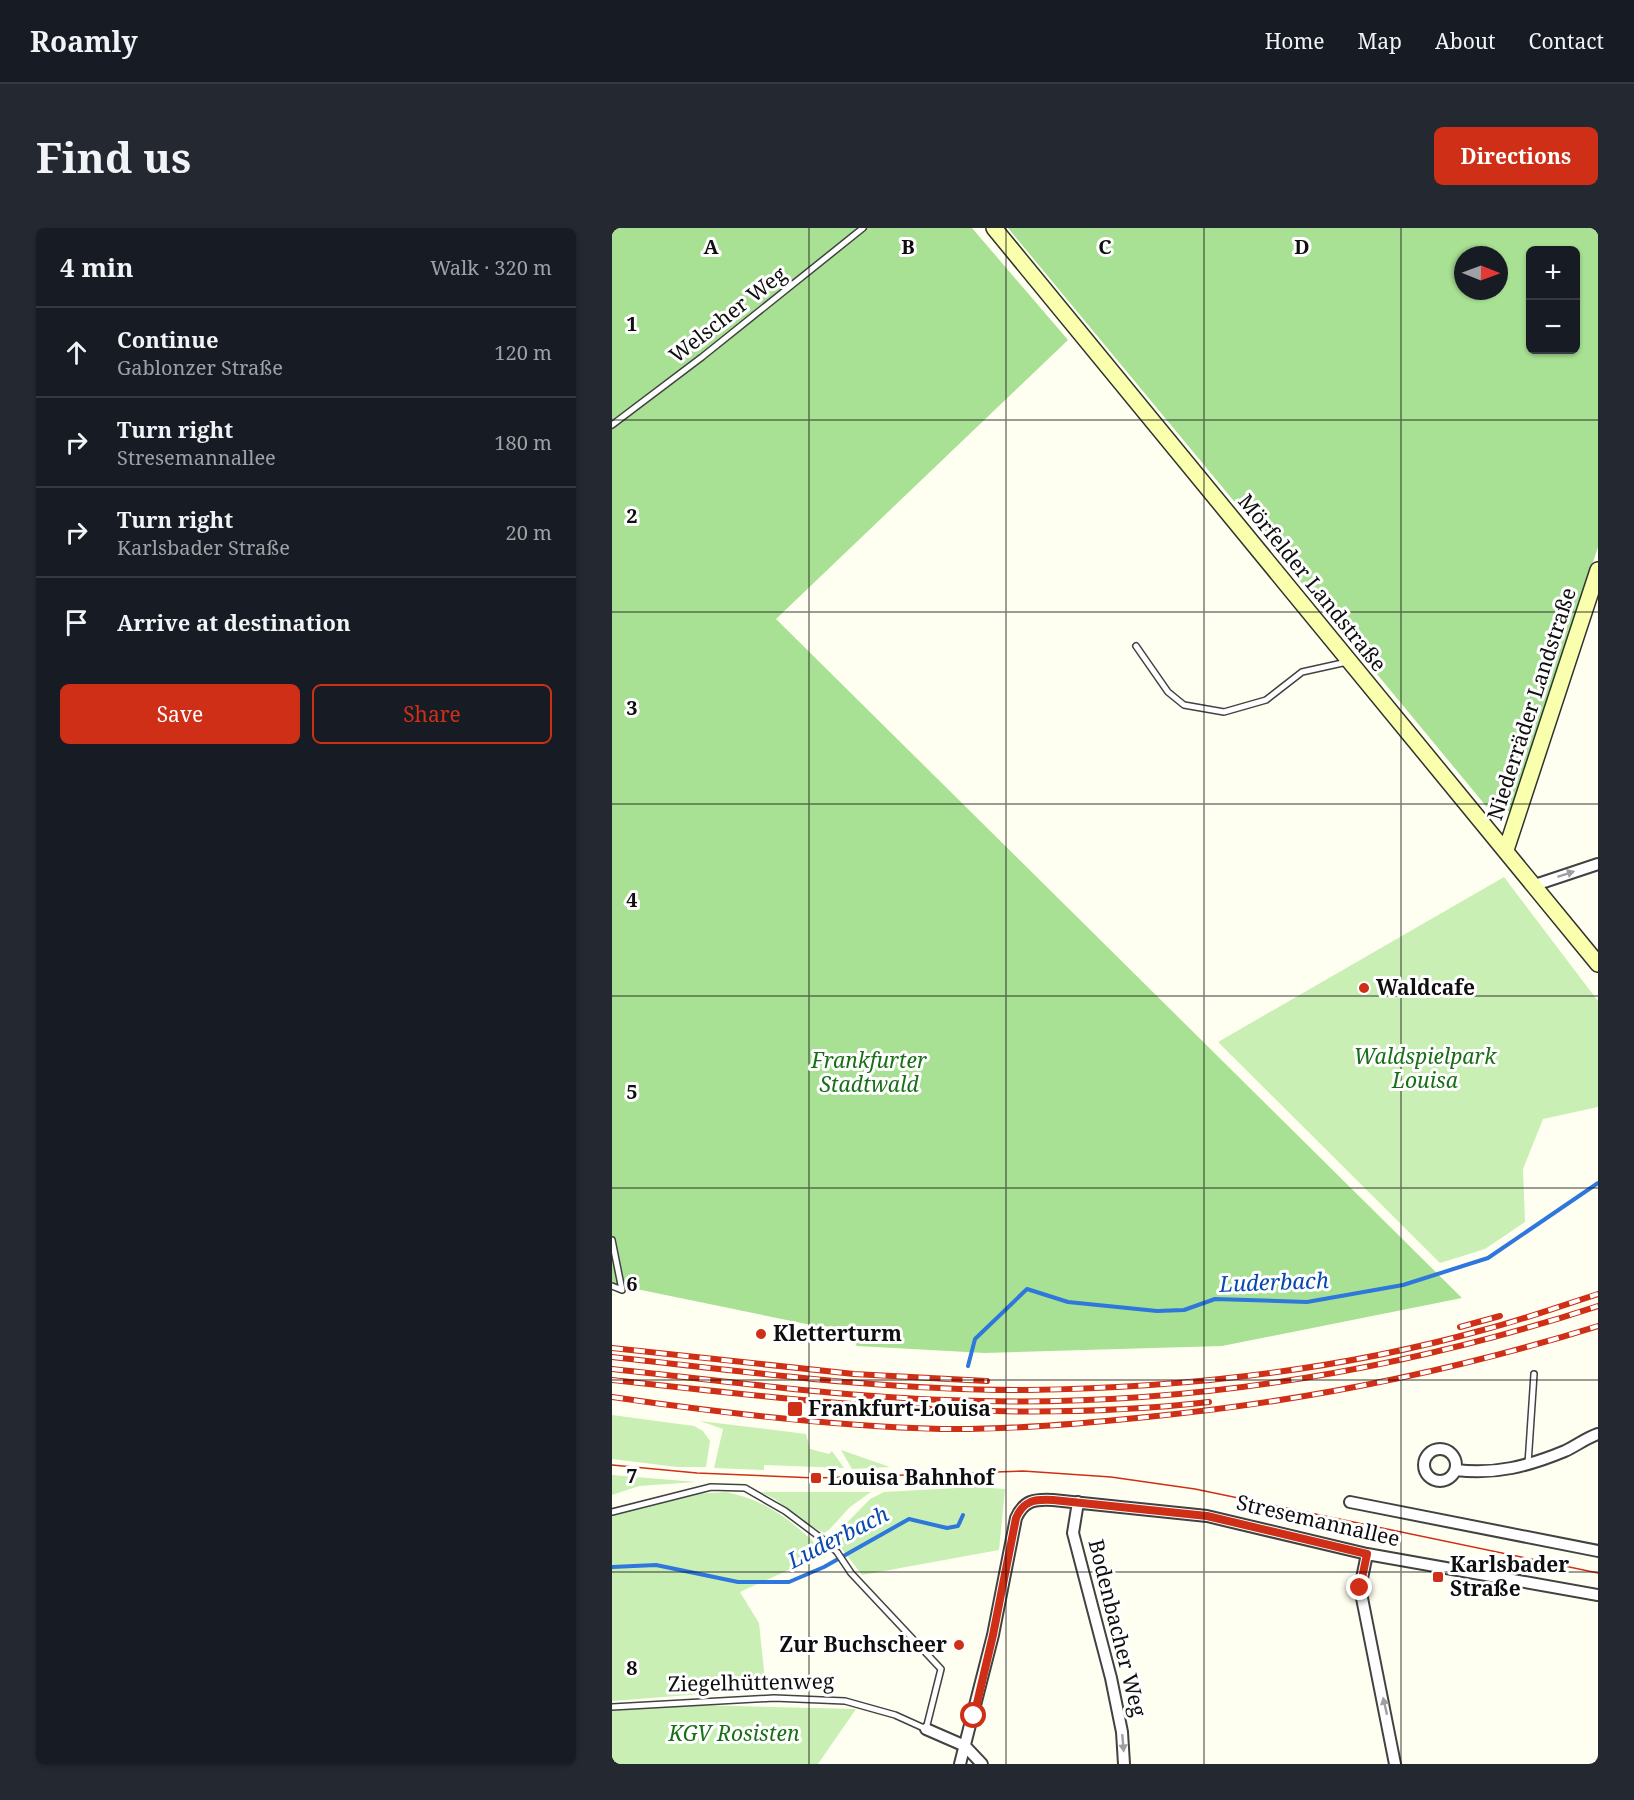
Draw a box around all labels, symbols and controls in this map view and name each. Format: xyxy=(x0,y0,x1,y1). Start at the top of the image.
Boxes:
text: Roamly xyxy=(30,22,138,60)
text: Home xyxy=(1265,27,1325,55)
text: Map xyxy=(1358,27,1402,55)
text: About xyxy=(1435,27,1496,55)
text: Contact xyxy=(1529,27,1604,55)
button: Directions xyxy=(1434,127,1598,185)
text: Find us xyxy=(36,128,191,185)
text: A xyxy=(703,233,719,260)
text: B xyxy=(901,233,915,260)
text: C xyxy=(1098,233,1112,260)
text: D xyxy=(1294,233,1310,260)
north arrow xyxy=(1454,246,1508,300)
map controls xyxy=(1526,246,1580,354)
button: + xyxy=(1526,246,1580,300)
text: 4 min xyxy=(60,249,134,285)
text: Walk · 320 m xyxy=(430,254,552,281)
street label: Welscher Weg xyxy=(663,259,792,369)
button: − xyxy=(1526,300,1580,354)
text: 1 xyxy=(626,310,638,337)
text: Continue xyxy=(117,324,219,354)
icon: ahead xyxy=(60,336,93,369)
text: 120 m xyxy=(494,339,552,366)
text: Gablonzer Straße xyxy=(117,354,283,381)
text: Turn right xyxy=(117,414,233,444)
icon: right xyxy=(60,426,93,459)
text: 180 m xyxy=(494,429,552,456)
text: Stresemannallee xyxy=(117,444,276,471)
street label: Mörfelder Landstraße xyxy=(1232,488,1393,677)
text: 2 xyxy=(626,502,638,529)
text: Turn right xyxy=(117,504,233,534)
icon: right xyxy=(60,516,93,549)
text: 20 m xyxy=(506,519,552,546)
text: Karlsbader Straße xyxy=(117,534,290,561)
street label: Niederräder Landstraße xyxy=(1480,584,1582,824)
icon: arrive xyxy=(60,606,93,639)
text: Arrive at destination xyxy=(117,607,351,637)
button: Save xyxy=(60,684,300,744)
button: Share xyxy=(312,684,552,744)
text: 3 xyxy=(626,694,638,721)
one-way arrow xyxy=(1557,868,1575,878)
text: 4 xyxy=(626,886,638,913)
place label: Waldcafe xyxy=(1376,973,1475,1001)
marker: Waldcafe xyxy=(1357,981,1371,995)
park label: Waldspielpark Louisa xyxy=(1354,1042,1497,1094)
park label: Frankfurter Stadtwald xyxy=(810,1046,927,1098)
text: 5 xyxy=(626,1078,638,1105)
water label: Luderbach xyxy=(1218,1264,1329,1298)
text: 6 xyxy=(626,1270,638,1297)
place label: Kletterturm xyxy=(773,1319,902,1347)
marker: Kletterturm xyxy=(754,1327,768,1341)
place label: Frankfurt-Louisa xyxy=(808,1394,991,1422)
marker: Frankfurt-Louisa xyxy=(786,1400,804,1418)
text: 7 xyxy=(626,1462,638,1489)
place label: Louisa Bahnhof xyxy=(828,1463,997,1491)
marker: Louisa Bahnhof xyxy=(809,1471,823,1485)
street label: Stresemannallee xyxy=(1234,1488,1403,1552)
water label: Luderbach xyxy=(781,1498,893,1575)
street label: Bodenbacher Weg xyxy=(1082,1536,1154,1720)
place label: Karlsbader Straße xyxy=(1450,1550,1569,1602)
marker: Karlsbader Straße xyxy=(1431,1570,1445,1584)
route end xyxy=(1346,1574,1372,1600)
place label: Zur Buchscheer xyxy=(779,1630,947,1658)
marker: Zur Buchscheer xyxy=(952,1638,966,1652)
text: 8 xyxy=(626,1654,638,1681)
street label: Ziegelhüttenweg xyxy=(668,1667,835,1697)
one-way arrow xyxy=(1379,1697,1389,1716)
route start xyxy=(960,1702,986,1728)
park label: KGV Rosisten xyxy=(667,1719,800,1747)
one-way arrow xyxy=(1118,1734,1128,1753)

